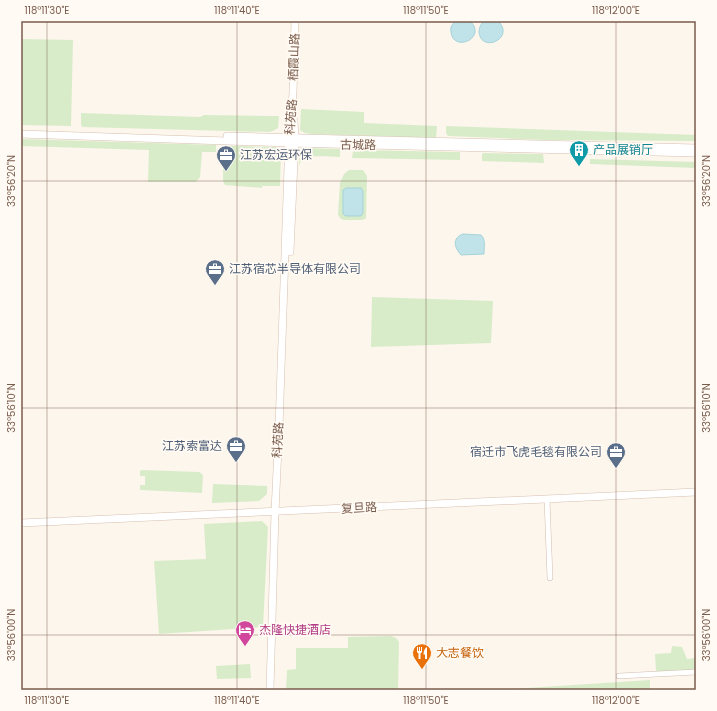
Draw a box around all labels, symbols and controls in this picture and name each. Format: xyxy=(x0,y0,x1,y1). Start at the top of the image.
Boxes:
text: 118°11'30"E xyxy=(24,3,70,18)
text: 118°11'40"E xyxy=(214,3,260,18)
text: 118°11'50"E xyxy=(403,3,449,18)
text: 118°12'00"E xyxy=(592,3,640,18)
street label: 栖霞山路 xyxy=(284,33,303,81)
street label: 科苑路 xyxy=(280,98,301,136)
street label: 古城路 xyxy=(340,136,376,153)
building icon: 产品展销厅 xyxy=(568,139,590,167)
place label: 产品展销厅 xyxy=(593,141,653,158)
office icon: 江苏宏运环保 xyxy=(215,144,237,172)
place label: 江苏宏运环保 xyxy=(240,146,312,163)
text: 33°56'20"N xyxy=(4,155,19,207)
text: 33°56'20"N xyxy=(699,155,714,207)
office icon: 江苏宿芯半导体有限公司 xyxy=(204,258,226,286)
place label: 江苏宿芯半导体有限公司 xyxy=(229,260,361,277)
text: 33°56'10"N xyxy=(4,383,19,433)
text: 33°56'10"N xyxy=(699,383,714,433)
street label: 科苑路 xyxy=(268,422,287,458)
office icon: 江苏索富达 xyxy=(225,435,247,463)
place label: 江苏索富达 xyxy=(162,437,222,454)
office icon: 宿迁市飞虎毛毯有限公司 xyxy=(605,441,627,469)
place label: 宿迁市飞虎毛毯有限公司 xyxy=(470,443,602,460)
street label: 复旦路 xyxy=(341,498,377,517)
text: 33°56'00"N xyxy=(4,609,19,661)
text: 33°56'00"N xyxy=(699,609,714,661)
hotel icon: 杰隆快捷酒店 xyxy=(234,619,256,647)
place label: 杰隆快捷酒店 xyxy=(259,621,331,638)
restaurant icon: 大志餐饮 xyxy=(411,642,433,670)
place label: 大志餐饮 xyxy=(436,644,484,661)
text: 118°11'30"E xyxy=(24,693,70,708)
text: 118°11'40"E xyxy=(214,693,260,708)
text: 118°11'50"E xyxy=(403,693,449,708)
text: 118°12'00"E xyxy=(592,693,640,708)

